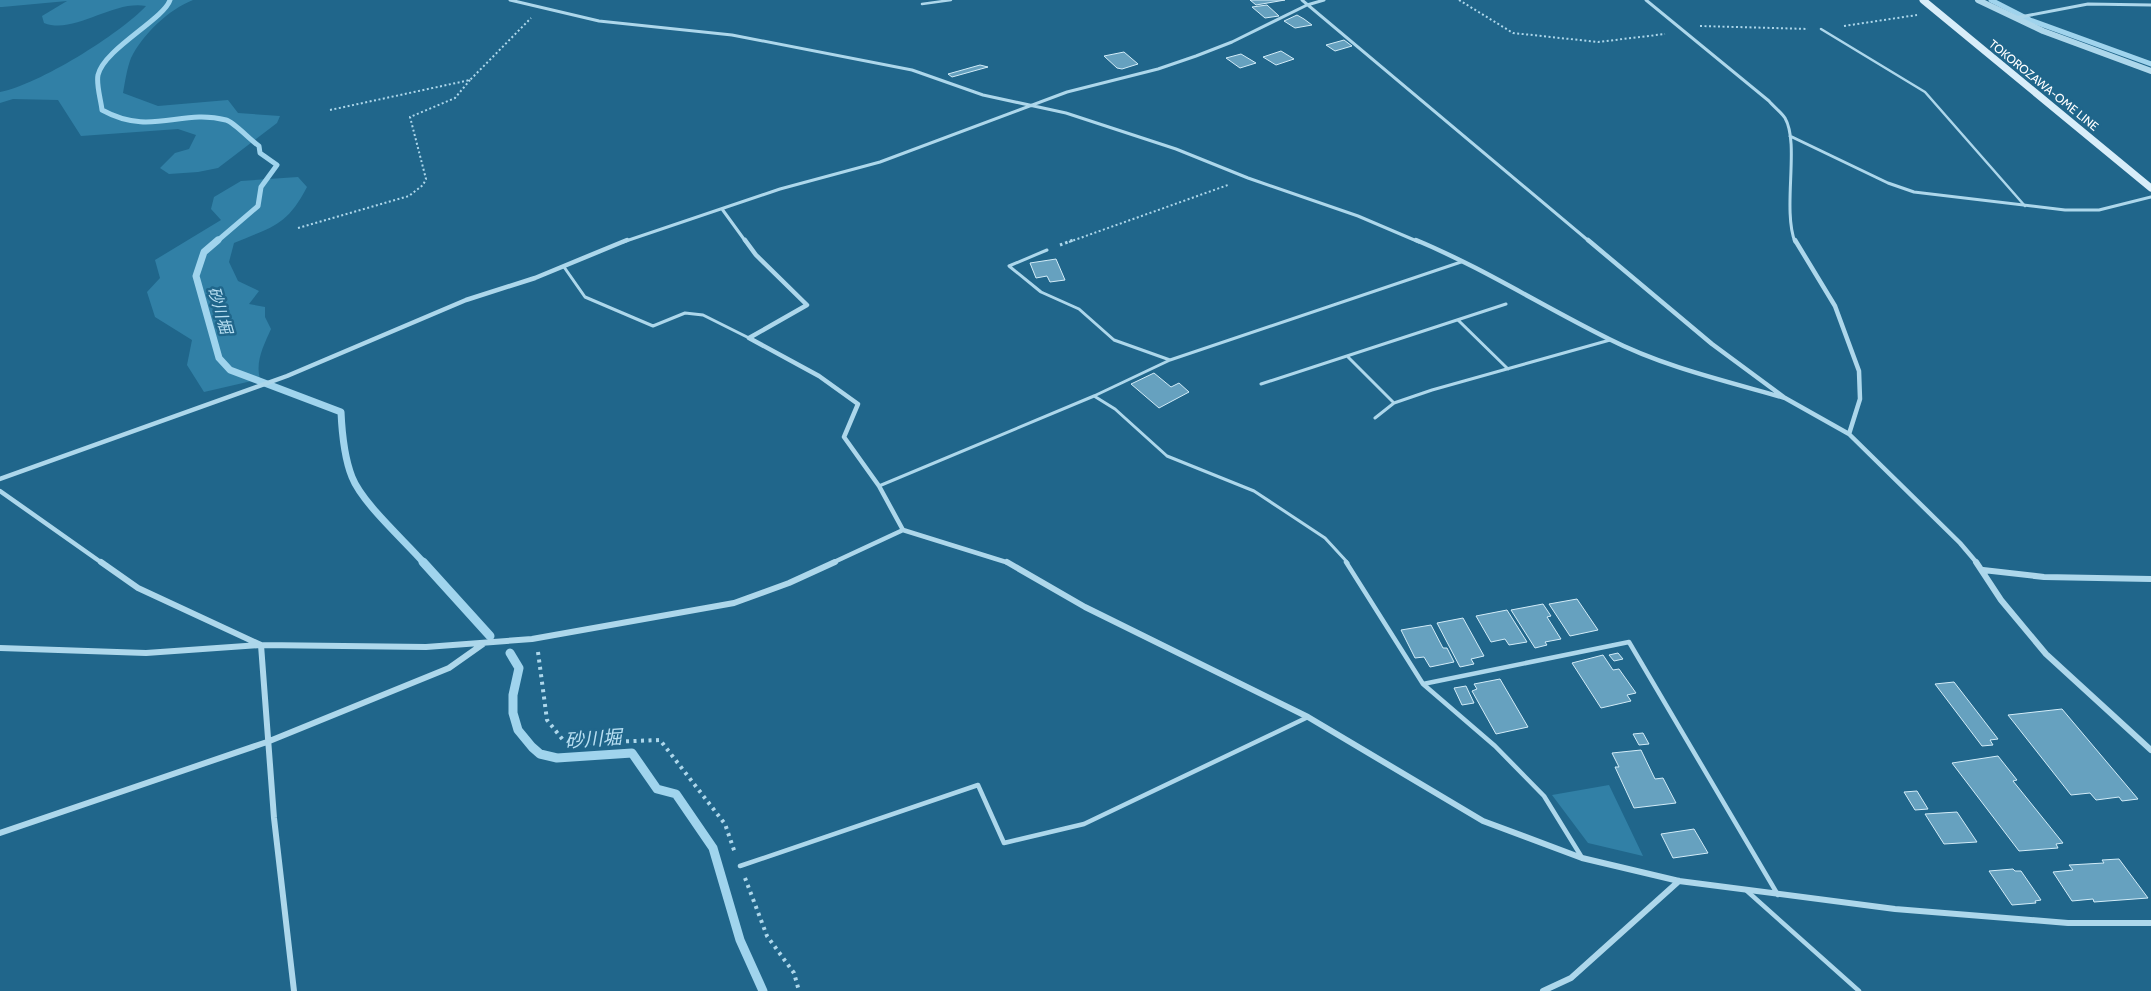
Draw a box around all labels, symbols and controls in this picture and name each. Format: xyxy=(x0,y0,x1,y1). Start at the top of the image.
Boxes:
street label: TOKOROZAWA-OME LINE xyxy=(1986,36,2102,134)
water label: 砂川堀 xyxy=(204,284,237,339)
water label: 砂川堀 xyxy=(564,725,625,752)

